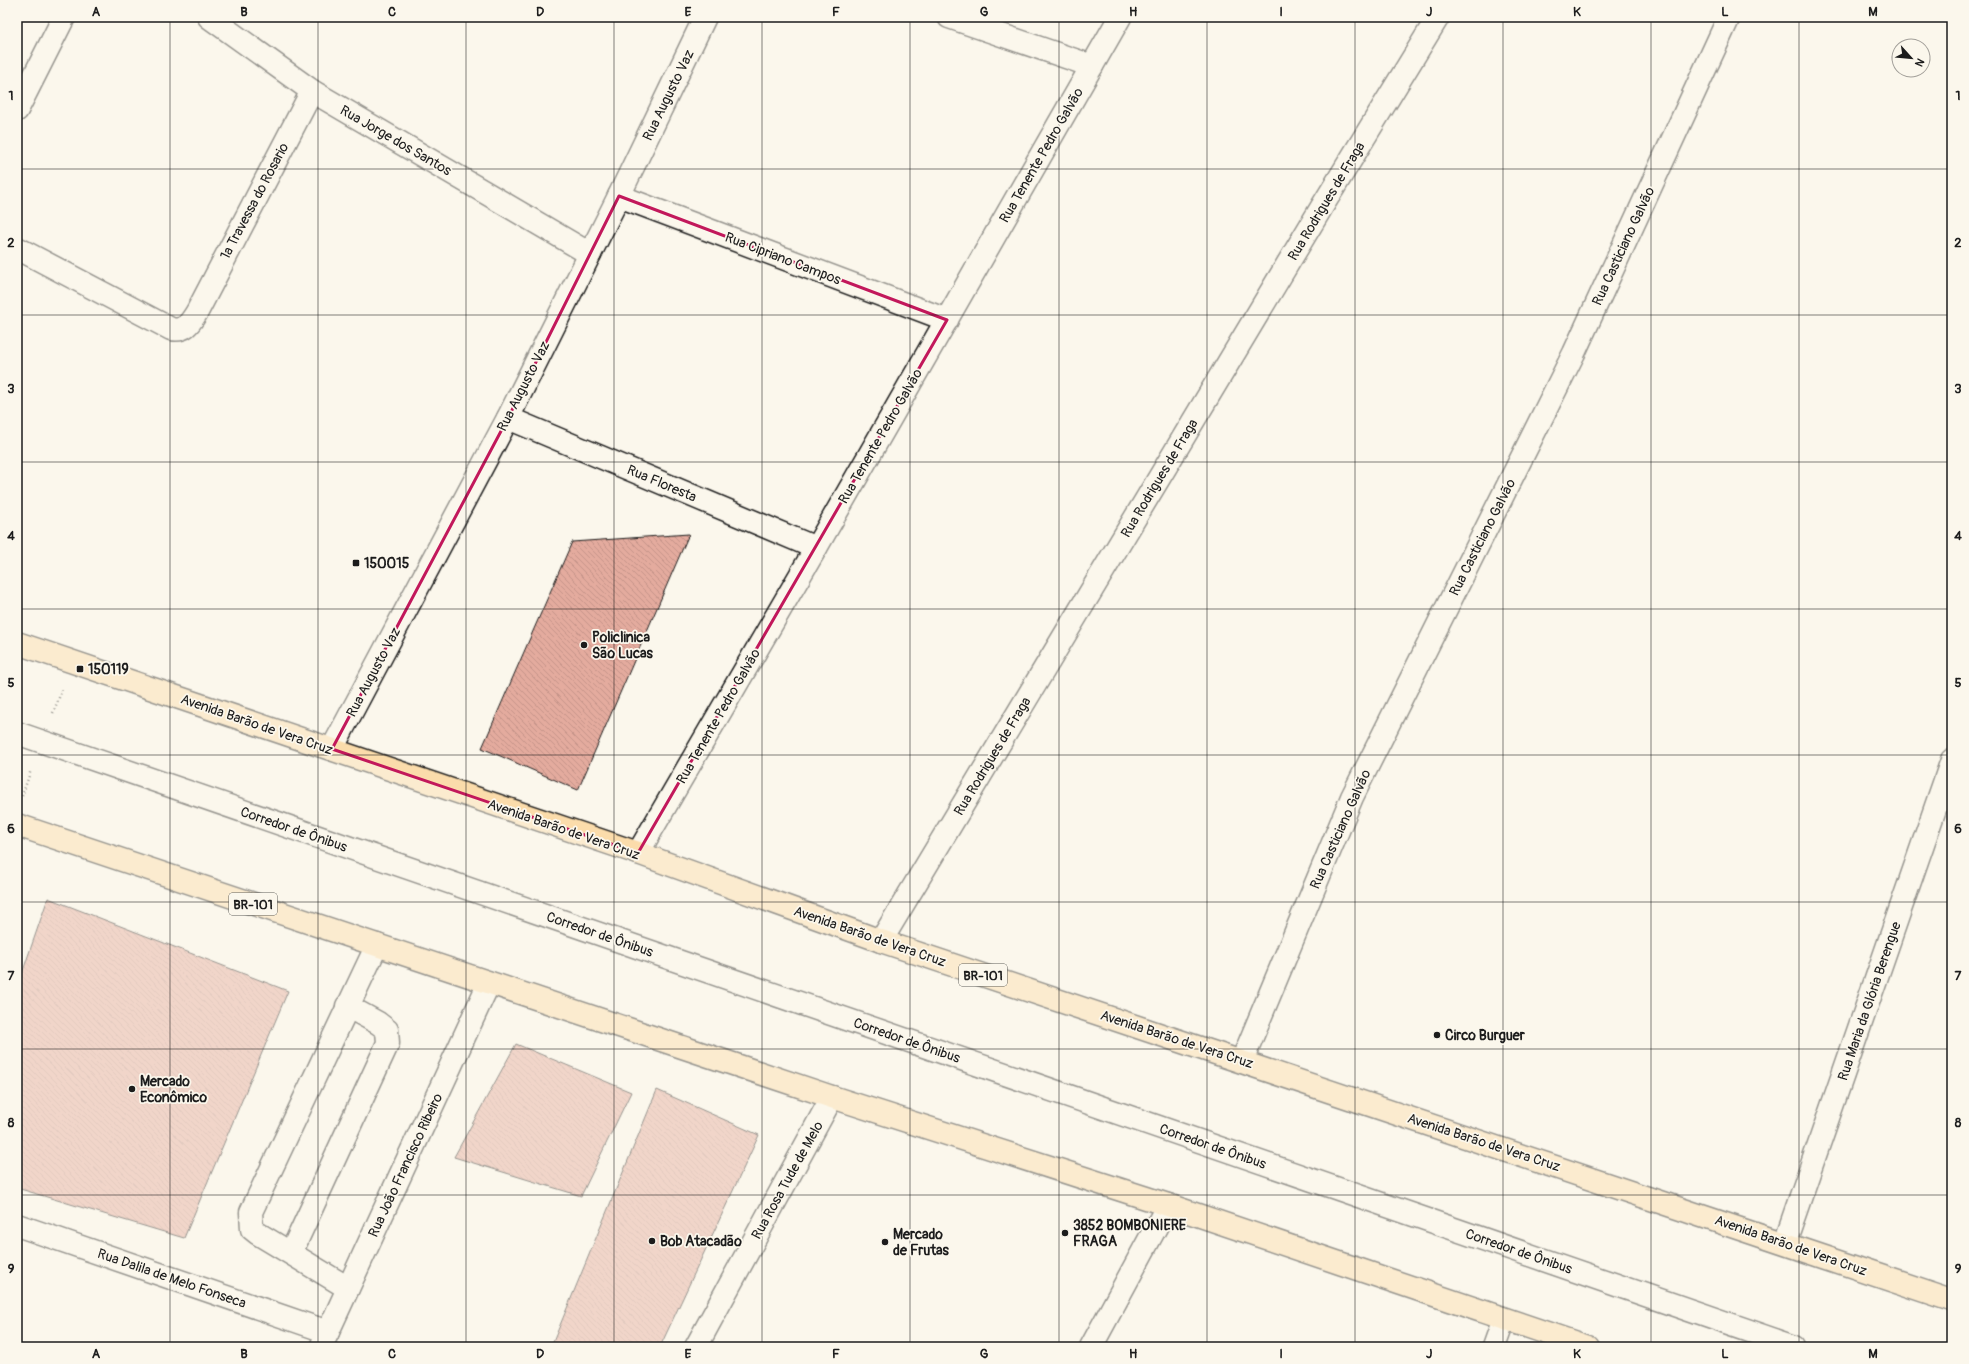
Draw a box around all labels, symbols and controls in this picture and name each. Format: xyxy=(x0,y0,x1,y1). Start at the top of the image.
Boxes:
text: A xyxy=(92,4,101,20)
text: B xyxy=(240,4,248,20)
text: C xyxy=(388,4,396,20)
text: D xyxy=(536,4,544,20)
text: E xyxy=(685,4,692,20)
text: F xyxy=(832,4,840,20)
text: G xyxy=(980,4,989,20)
text: H xyxy=(1129,4,1137,20)
text: I xyxy=(1279,4,1283,20)
text: J xyxy=(1426,4,1432,20)
text: K xyxy=(1573,4,1581,20)
text: L xyxy=(1721,4,1729,20)
text: M xyxy=(1868,4,1878,20)
north arrow xyxy=(1891,38,1931,78)
street label: Rua Augusto Vaz xyxy=(639,47,698,143)
text: N xyxy=(1912,56,1927,69)
street label: Rua Tenente Pedro Galvão xyxy=(996,84,1087,226)
text: 1 xyxy=(8,88,14,104)
text: 1 xyxy=(1955,88,1961,104)
street label: Rua Jorge dos Santos xyxy=(337,102,455,180)
street label: Rua Rodrigues de Fraga xyxy=(1284,139,1369,264)
street label: 1ª Travessa do Rosario xyxy=(216,140,293,262)
street label: Rua Casticiano Galvão xyxy=(1589,184,1659,308)
street label: Rua Cipriano Campos xyxy=(722,229,844,289)
text: 2 xyxy=(7,235,15,251)
text: 2 xyxy=(1954,235,1962,251)
street label: Rua Augusto Vaz xyxy=(493,338,553,434)
street label: Rua Tenente Pedro Galvão xyxy=(835,365,926,507)
text: 3 xyxy=(7,381,15,397)
text: 3 xyxy=(1954,381,1962,397)
street label: Rua Rodrigues de Fraga xyxy=(1117,416,1202,541)
street label: Rua Floresta xyxy=(624,461,699,506)
street label: Rua Casticiano Galvão xyxy=(1446,476,1519,598)
text: 4 xyxy=(7,528,15,544)
text: 4 xyxy=(1954,528,1962,544)
place label: 150015 xyxy=(364,555,410,572)
marker: 150015 xyxy=(351,558,361,568)
street label: Rua Augusto Vaz xyxy=(343,625,404,720)
place label: Policlinica São Lucas xyxy=(592,629,654,662)
marker: Policlinica São Lucas xyxy=(579,640,589,650)
street label: Rua Tenente Pedro Galvão xyxy=(673,645,764,787)
place label: 150119 xyxy=(88,661,129,678)
marker: 150119 xyxy=(75,664,85,674)
text: 5 xyxy=(7,675,15,691)
text: 5 xyxy=(1954,675,1962,691)
street label: Avenida Barão de Vera Cruz xyxy=(178,690,335,759)
street label: Rua Rodrigues de Fraga xyxy=(950,694,1035,819)
street label: Rua Casticiano Galvão xyxy=(1306,766,1375,892)
street label: Avenida Barão de Vera Cruz xyxy=(485,795,642,864)
street label: Corredor de Ônibus xyxy=(238,802,351,856)
text: 6 xyxy=(7,821,15,837)
text: 6 xyxy=(1954,821,1962,837)
road number: BR-101 xyxy=(229,893,277,915)
street label: Avenida Barão de Vera Cruz xyxy=(791,902,948,971)
street label: Corredor de Ônibus xyxy=(544,907,657,961)
street label: Rua Maria da Glória Berengue xyxy=(1834,919,1905,1083)
road number: BR-101 xyxy=(959,964,1007,986)
text: 7 xyxy=(8,968,15,984)
text: 7 xyxy=(1955,968,1962,984)
street label: Avenida Barão de Vera Cruz xyxy=(1098,1007,1256,1072)
street label: Corredor de Ônibus xyxy=(851,1013,964,1067)
place label: Circo Burguer xyxy=(1445,1027,1526,1044)
marker: Circo Burguer xyxy=(1432,1030,1442,1040)
place label: Mercado Econômico xyxy=(140,1073,207,1106)
marker: Mercado Econômico xyxy=(127,1084,137,1094)
street label: Rua João Francisco Ribeiro xyxy=(365,1090,446,1240)
street label: Avenida Barão de Vera Cruz xyxy=(1405,1110,1563,1175)
text: 8 xyxy=(8,1115,15,1131)
text: 8 xyxy=(1955,1115,1962,1131)
street label: Rua Rosa Tude de Melo xyxy=(748,1118,827,1242)
street label: Corredor de Ônibus xyxy=(1157,1119,1270,1173)
street label: Avenida Barão de Vera Cruz xyxy=(1712,1211,1869,1280)
place label: 3852 BOMBONIERE FRAGA xyxy=(1073,1217,1187,1250)
street label: Corredor de Ônibus xyxy=(1463,1224,1576,1278)
place label: Mercado de Frutas xyxy=(893,1226,950,1259)
marker: 3852 BOMBONIERE FRAGA xyxy=(1060,1228,1070,1238)
place label: Bob Atacadão xyxy=(660,1233,742,1250)
marker: Bob Atacadão xyxy=(647,1236,657,1246)
marker: Mercado de Frutas xyxy=(880,1237,890,1247)
street label: Rua Dalila de Melo Fonseca xyxy=(95,1245,248,1312)
text: 9 xyxy=(8,1261,15,1277)
text: 9 xyxy=(1955,1261,1962,1277)
text: A xyxy=(92,1346,101,1362)
text: B xyxy=(240,1346,248,1362)
text: C xyxy=(388,1346,396,1362)
text: D xyxy=(536,1346,544,1362)
text: E xyxy=(685,1346,692,1362)
text: F xyxy=(832,1346,840,1362)
text: G xyxy=(980,1346,989,1362)
text: H xyxy=(1129,1346,1137,1362)
text: I xyxy=(1279,1346,1283,1362)
text: J xyxy=(1426,1346,1432,1362)
text: K xyxy=(1573,1346,1581,1362)
text: L xyxy=(1721,1346,1729,1362)
text: M xyxy=(1868,1346,1878,1362)

